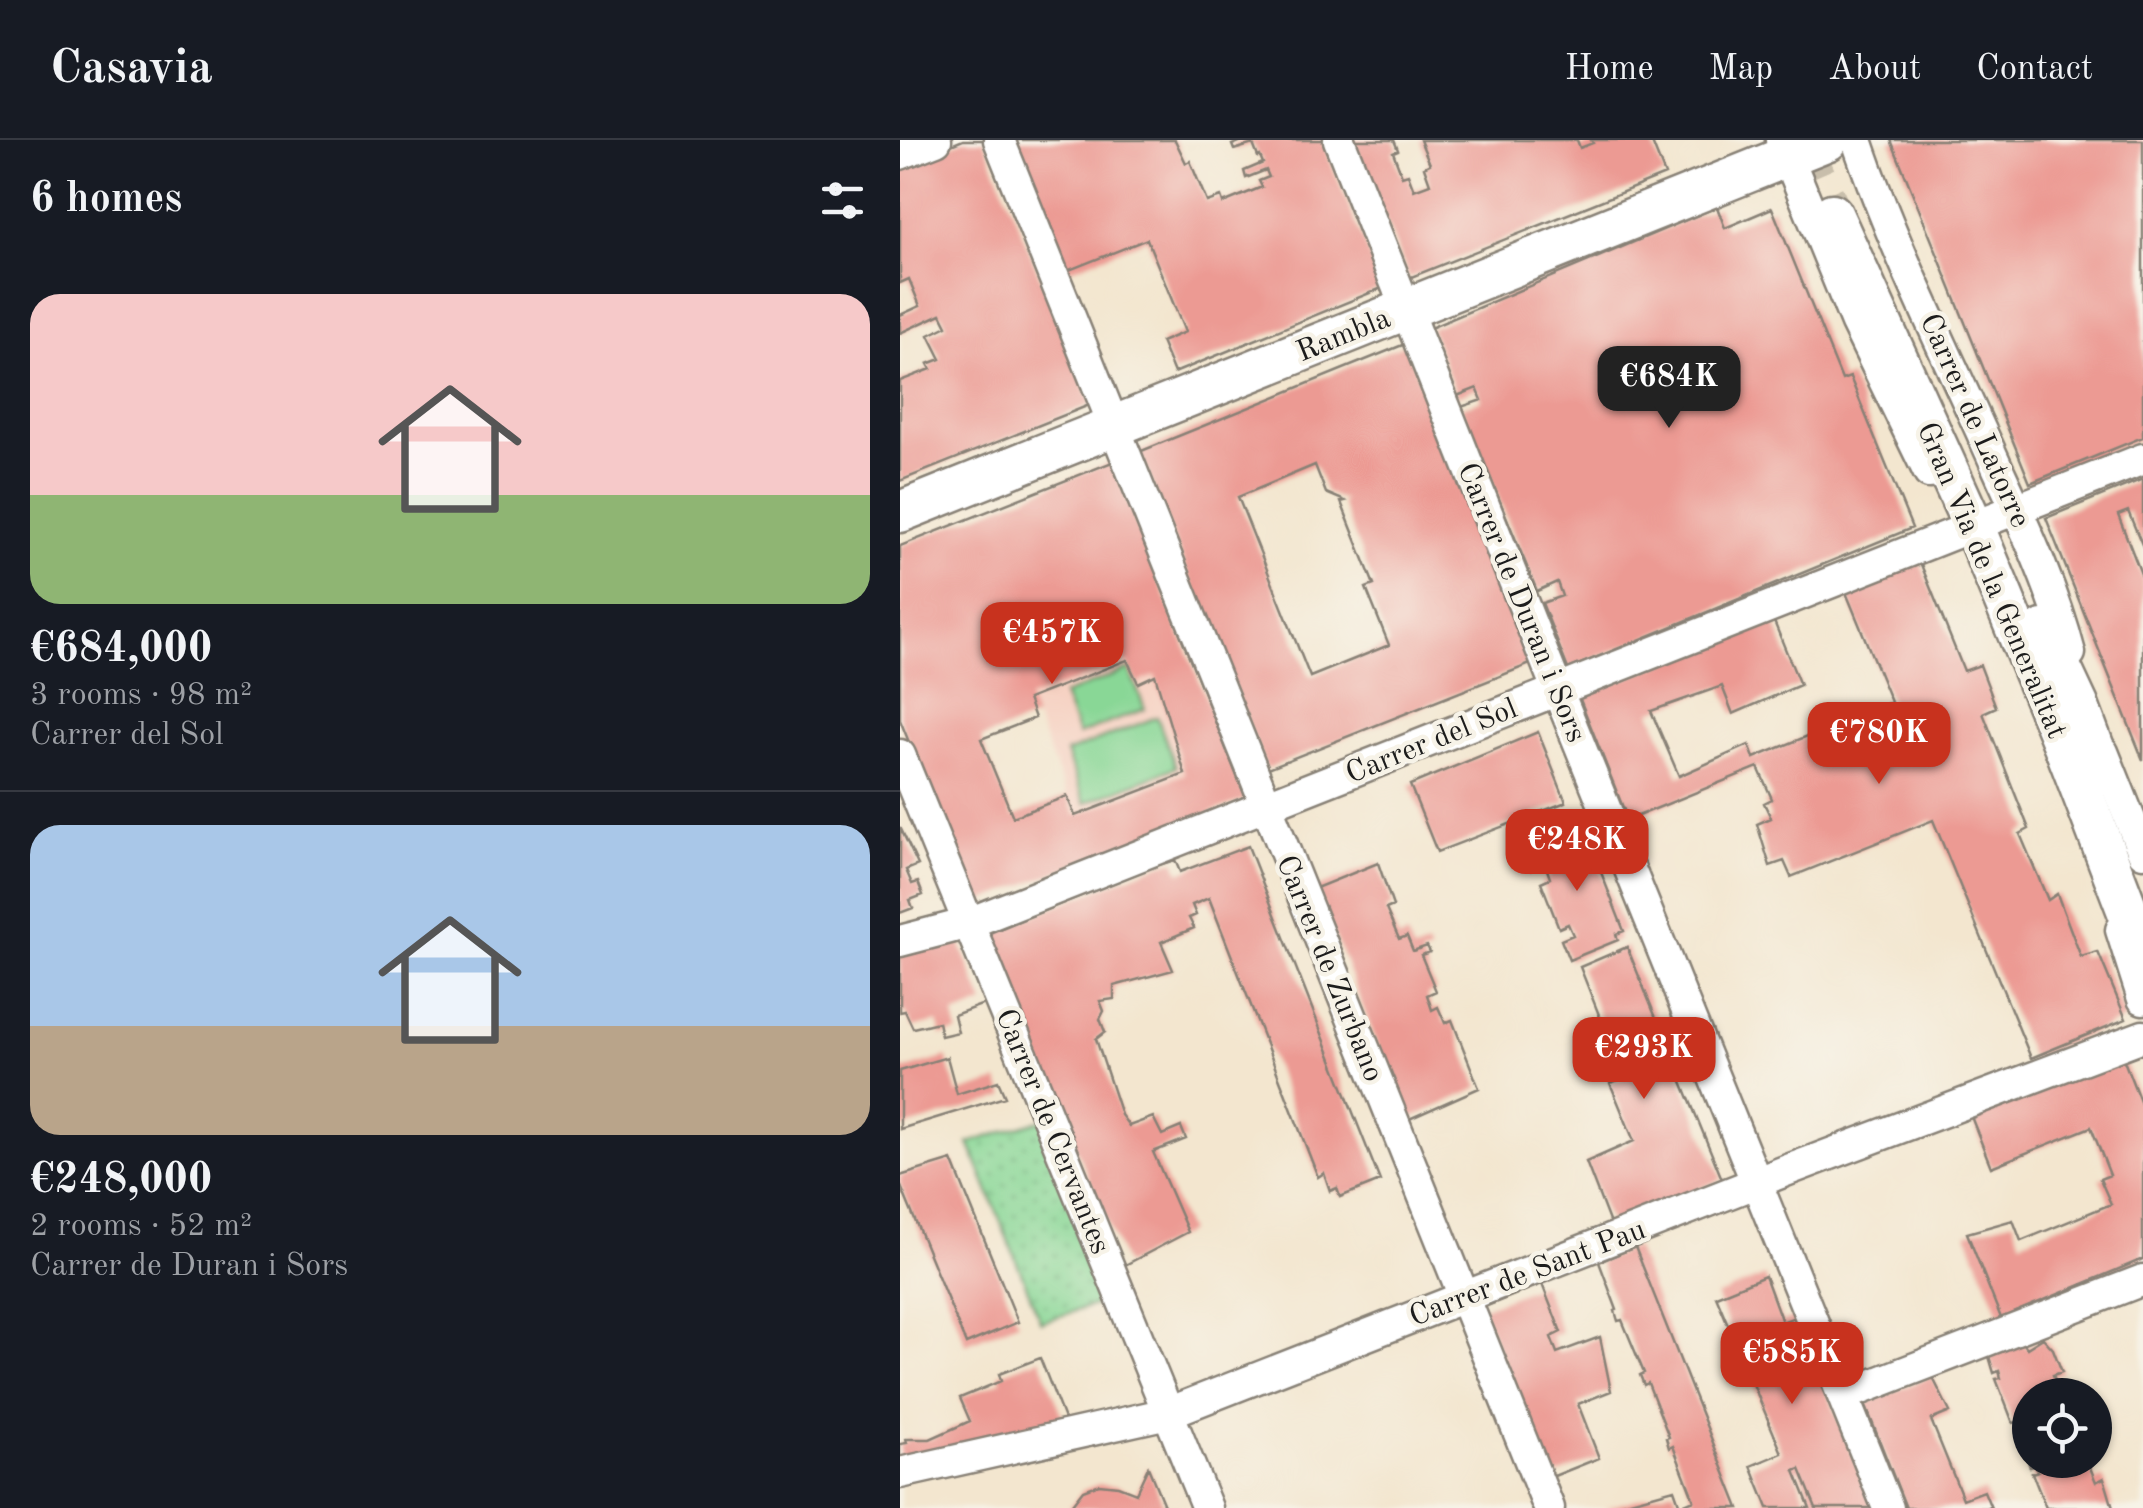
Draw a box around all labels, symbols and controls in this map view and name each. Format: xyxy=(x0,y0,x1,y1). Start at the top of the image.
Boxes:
text: Casavia xyxy=(50,45,213,93)
text: Home xyxy=(1565,52,1654,87)
text: Map xyxy=(1709,52,1773,87)
text: About xyxy=(1828,52,1921,87)
text: Contact xyxy=(1976,52,2093,87)
icon: filters xyxy=(815,173,870,228)
text: 6 homes xyxy=(30,179,182,221)
street label: Rambla xyxy=(1293,303,1395,368)
street label: Carrer de Latorre xyxy=(1914,309,2035,532)
pin: €684K xyxy=(1599,346,1739,431)
icon: home xyxy=(360,359,540,539)
text: €684K xyxy=(1620,362,1718,394)
street label: Gran Via de la Generalitat xyxy=(1911,418,2071,743)
street label: Carrer de Duran i Sors xyxy=(1451,459,1591,747)
pin: €457K xyxy=(982,602,1122,687)
text: €457K xyxy=(1003,618,1101,650)
text: €684,000 xyxy=(30,629,212,671)
text: 3 rooms · 98 m² xyxy=(30,680,252,712)
street label: Carrer del Sol xyxy=(1342,694,1522,790)
pin: €780K xyxy=(1809,702,1949,787)
text: €780K xyxy=(1830,718,1928,750)
text: Carrer del Sol xyxy=(30,720,224,752)
pin: €248K xyxy=(1507,809,1647,894)
text: €248K xyxy=(1528,825,1626,857)
street label: Carrer de Zurbano xyxy=(1270,851,1388,1086)
icon: home xyxy=(360,890,540,1070)
street label: Carrer de Cervantes xyxy=(989,1005,1115,1259)
pin: €293K xyxy=(1574,1017,1714,1102)
text: €293K xyxy=(1595,1033,1693,1065)
text: €248,000 xyxy=(30,1160,212,1202)
text: 2 rooms · 52 m² xyxy=(30,1211,252,1243)
street label: Carrer de Sant Pau xyxy=(1405,1215,1650,1333)
text: Carrer de Duran i Sors xyxy=(30,1251,348,1283)
pin: €585K xyxy=(1722,1322,1862,1407)
text: €585K xyxy=(1743,1338,1841,1370)
map controls xyxy=(2012,1378,2112,1478)
button: locate xyxy=(2012,1378,2112,1478)

